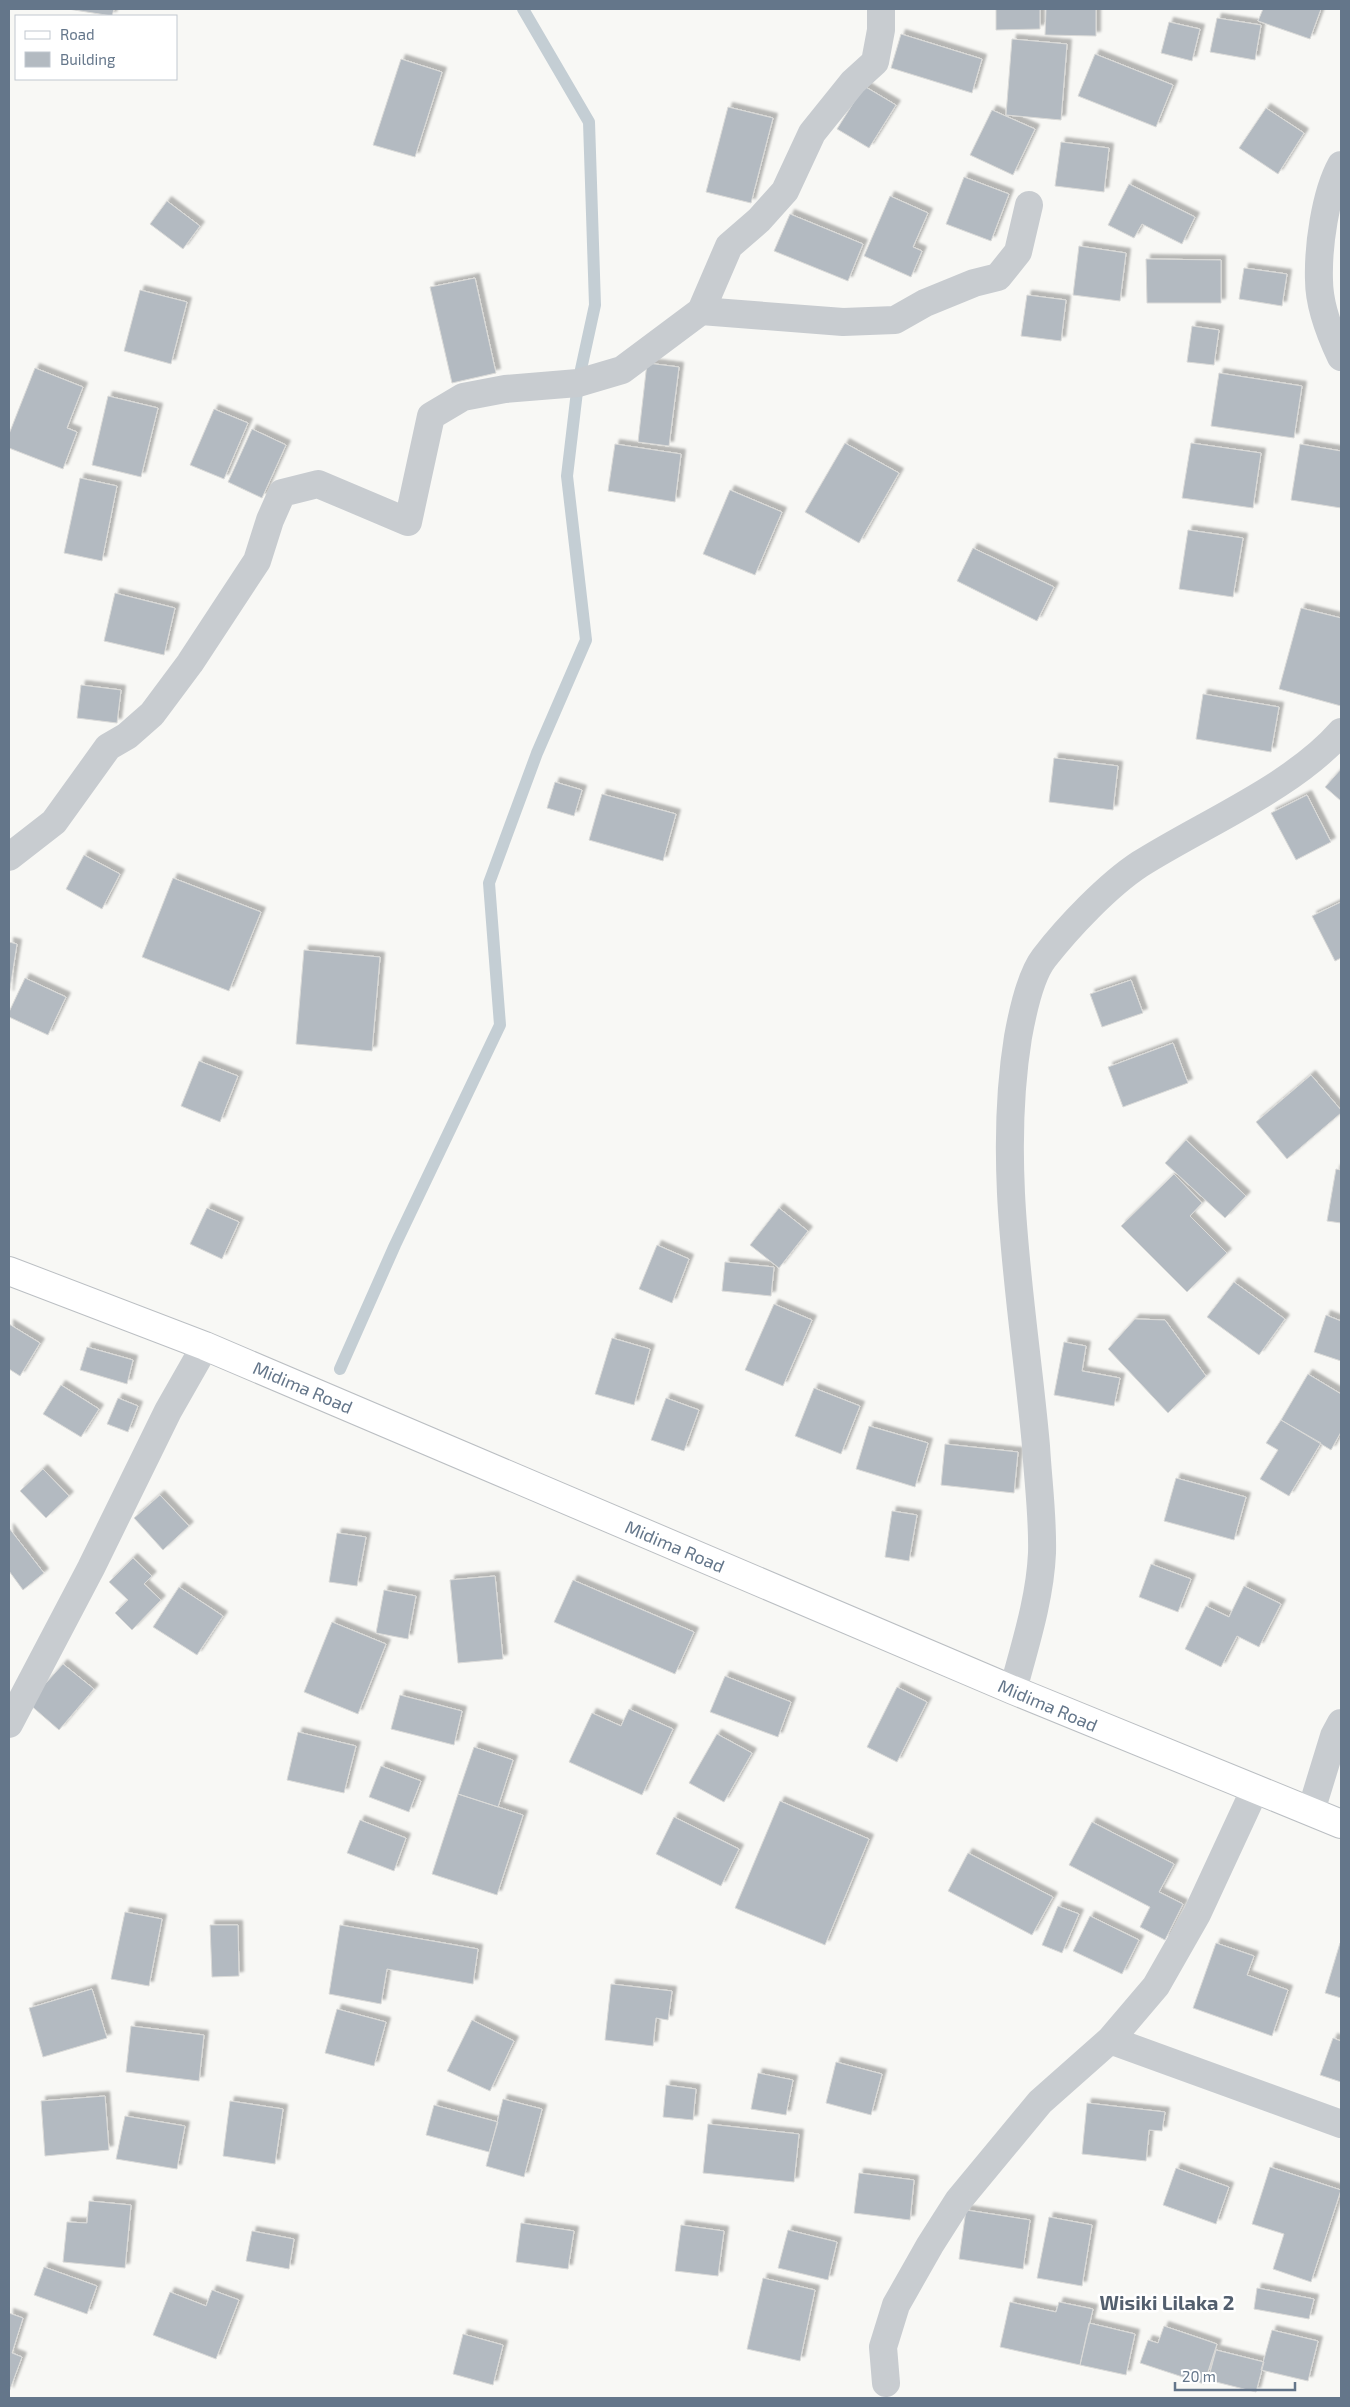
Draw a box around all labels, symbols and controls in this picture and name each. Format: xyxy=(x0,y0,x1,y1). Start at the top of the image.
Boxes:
legend xyxy=(15,15,178,80)
text: Road xyxy=(60,25,95,43)
text: Building xyxy=(60,50,116,68)
street label: Midima Road xyxy=(250,1356,356,1418)
street label: Midima Road xyxy=(622,1515,728,1577)
street label: Midima Road xyxy=(995,1674,1101,1736)
district label: Wisiki Lilaka 2 xyxy=(1100,2290,1234,2314)
scale bar xyxy=(1175,2360,1295,2392)
text: 20 m xyxy=(1182,2367,1216,2385)

